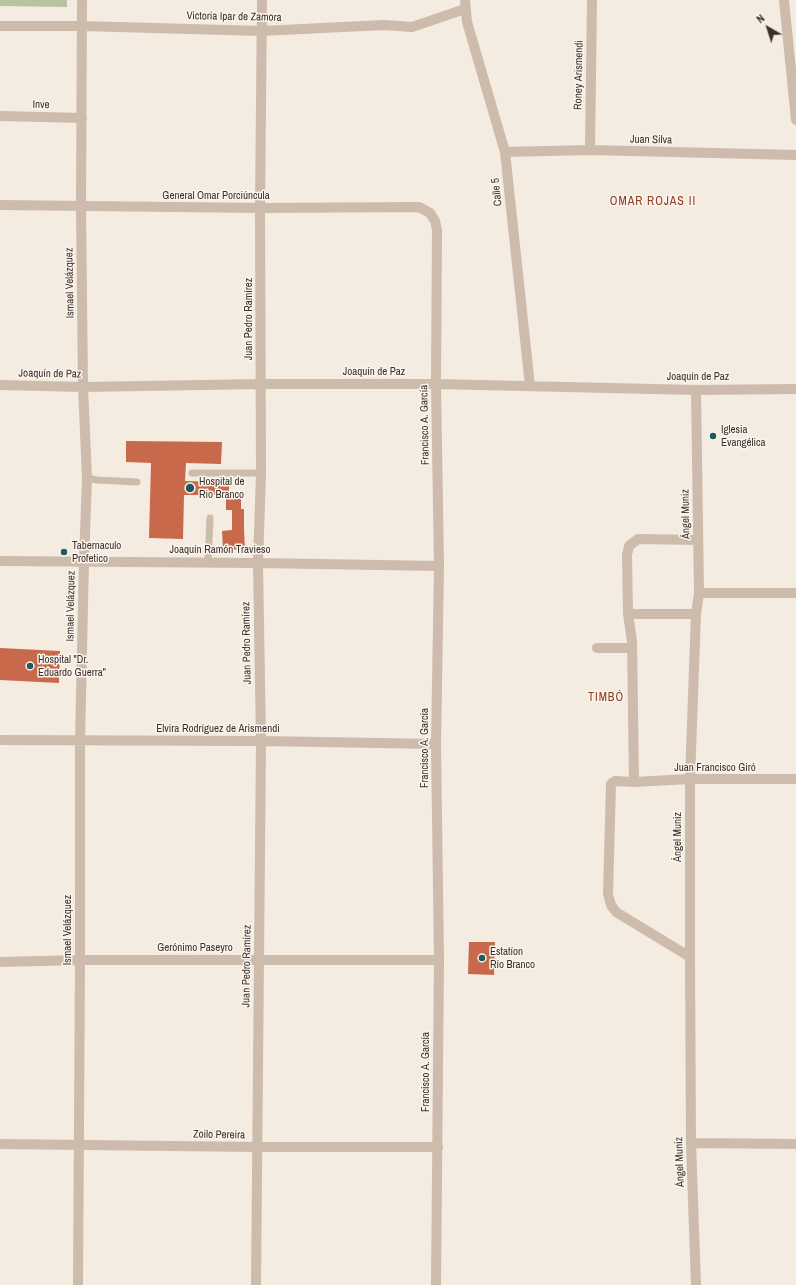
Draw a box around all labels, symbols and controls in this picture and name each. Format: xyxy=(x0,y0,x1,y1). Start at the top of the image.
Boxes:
north arrow xyxy=(748,8,788,48)
street label: Victoria Ipar de Zamora xyxy=(186,10,282,24)
text: N xyxy=(754,11,767,26)
street label: Roney Arismendi xyxy=(572,40,586,110)
street label: Inve xyxy=(32,98,50,112)
street label: Juan Silva xyxy=(630,133,672,147)
street label: Calle 5 xyxy=(489,177,505,207)
street label: General Omar Porciúncula xyxy=(162,189,270,203)
district label: OMAR ROJAS II xyxy=(610,195,696,209)
street label: Ismael Velázquez xyxy=(63,248,77,318)
street label: Juan Pedro Ramírez xyxy=(242,278,256,360)
street label: Joaquín de Paz xyxy=(343,365,405,379)
street label: Joaquín de Paz xyxy=(19,367,81,381)
street label: Joaquín de Paz xyxy=(667,370,729,384)
street label: Francisco A. García xyxy=(418,385,432,465)
place label: Iglesia Evangélica xyxy=(721,423,766,449)
marker: Iglesia Evangélica xyxy=(708,431,718,441)
place label: Hospital de Rio Branco xyxy=(199,475,245,501)
marker: Hospital de Rio Branco xyxy=(184,482,196,494)
street label: Ángel Muniz xyxy=(679,489,693,539)
place label: Tabernaculo Profetico xyxy=(72,539,121,565)
street label: Joaquín Ramón Travieso xyxy=(170,543,270,557)
marker: Tabernaculo Profetico xyxy=(59,547,69,557)
street label: Ismael Velázquez xyxy=(64,571,78,641)
street label: Juan Pedro Ramírez xyxy=(240,602,254,684)
place label: Hospital "Dr. Eduardo Guerra" xyxy=(38,653,106,679)
marker: Hospital "Dr. Eduardo Guerra" xyxy=(25,661,35,671)
district label: TIMBÓ xyxy=(588,691,624,705)
street label: Francisco A. García xyxy=(418,708,432,788)
street label: Elvira Rodríguez de Arismendi xyxy=(156,722,280,736)
street label: Juan Francisco Giró xyxy=(674,761,756,775)
street label: Ángel Muniz xyxy=(671,812,685,862)
street label: Ismael Velázquez xyxy=(61,895,75,965)
street label: Juan Pedro Ramírez xyxy=(240,925,254,1007)
street label: Gerónimo Paseyro xyxy=(157,941,233,955)
place label: Estatíon Río Branco xyxy=(490,945,535,971)
marker: Estatíon Río Branco xyxy=(477,953,487,963)
street label: Francisco A. García xyxy=(419,1032,433,1112)
street label: Zoilo Pereira xyxy=(193,1128,245,1142)
street label: Ángel Muniz xyxy=(673,1137,687,1187)

